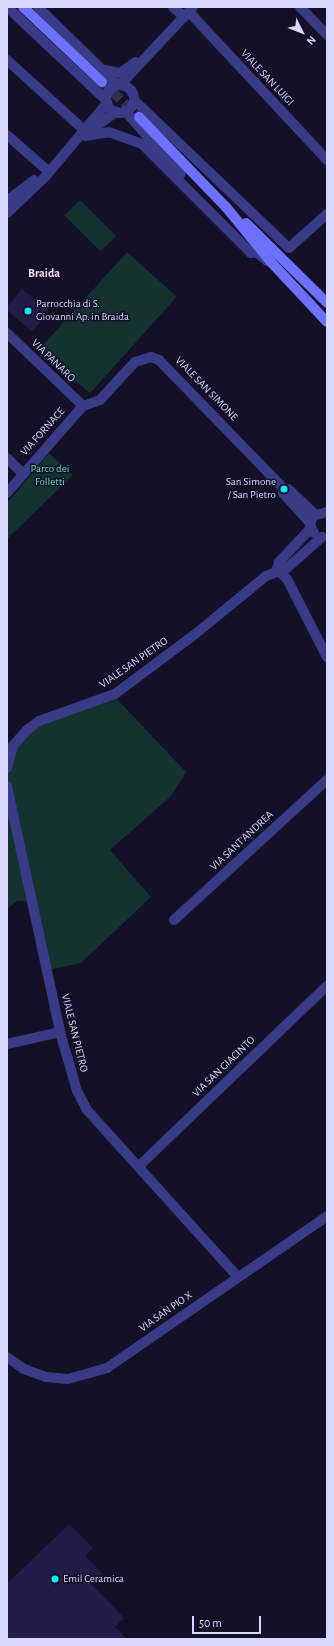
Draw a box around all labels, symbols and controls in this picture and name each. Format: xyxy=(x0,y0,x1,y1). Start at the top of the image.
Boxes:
north arrow xyxy=(282,12,322,52)
text: N xyxy=(305,34,318,47)
street label: VIALE SAN LUIGI xyxy=(238,47,296,109)
district label: Braida xyxy=(28,267,60,281)
place label: Parrocchia di S. Giovanni Ap. in Braida xyxy=(36,298,129,324)
marker: Parrocchia di S. Giovanni Ap. in Braida xyxy=(23,306,33,316)
street label: VIA PANARO xyxy=(28,337,78,385)
street label: VIALE SAN SIMONE xyxy=(172,354,240,424)
street label: VIA FORNACE xyxy=(18,405,68,459)
park label: Parco dei Folletti xyxy=(31,463,69,489)
place label: San Simone / San Pietro xyxy=(226,476,276,502)
marker: San Simone / San Pietro xyxy=(279,484,289,494)
street label: VIALE SAN PIETRO xyxy=(97,635,171,691)
street label: VIA SANT'ANDREA xyxy=(208,808,276,874)
street label: VIALE SAN PIETRO xyxy=(58,992,90,1074)
street label: VIA SAN GIACINTO xyxy=(190,1034,258,1100)
street label: VIA SAN PIO X xyxy=(137,1289,195,1335)
place label: Emil Ceramica xyxy=(63,1572,124,1586)
marker: Emil Ceramica xyxy=(50,1574,60,1584)
scale bar xyxy=(194,1608,263,1634)
text: 50 m xyxy=(199,1617,222,1629)

